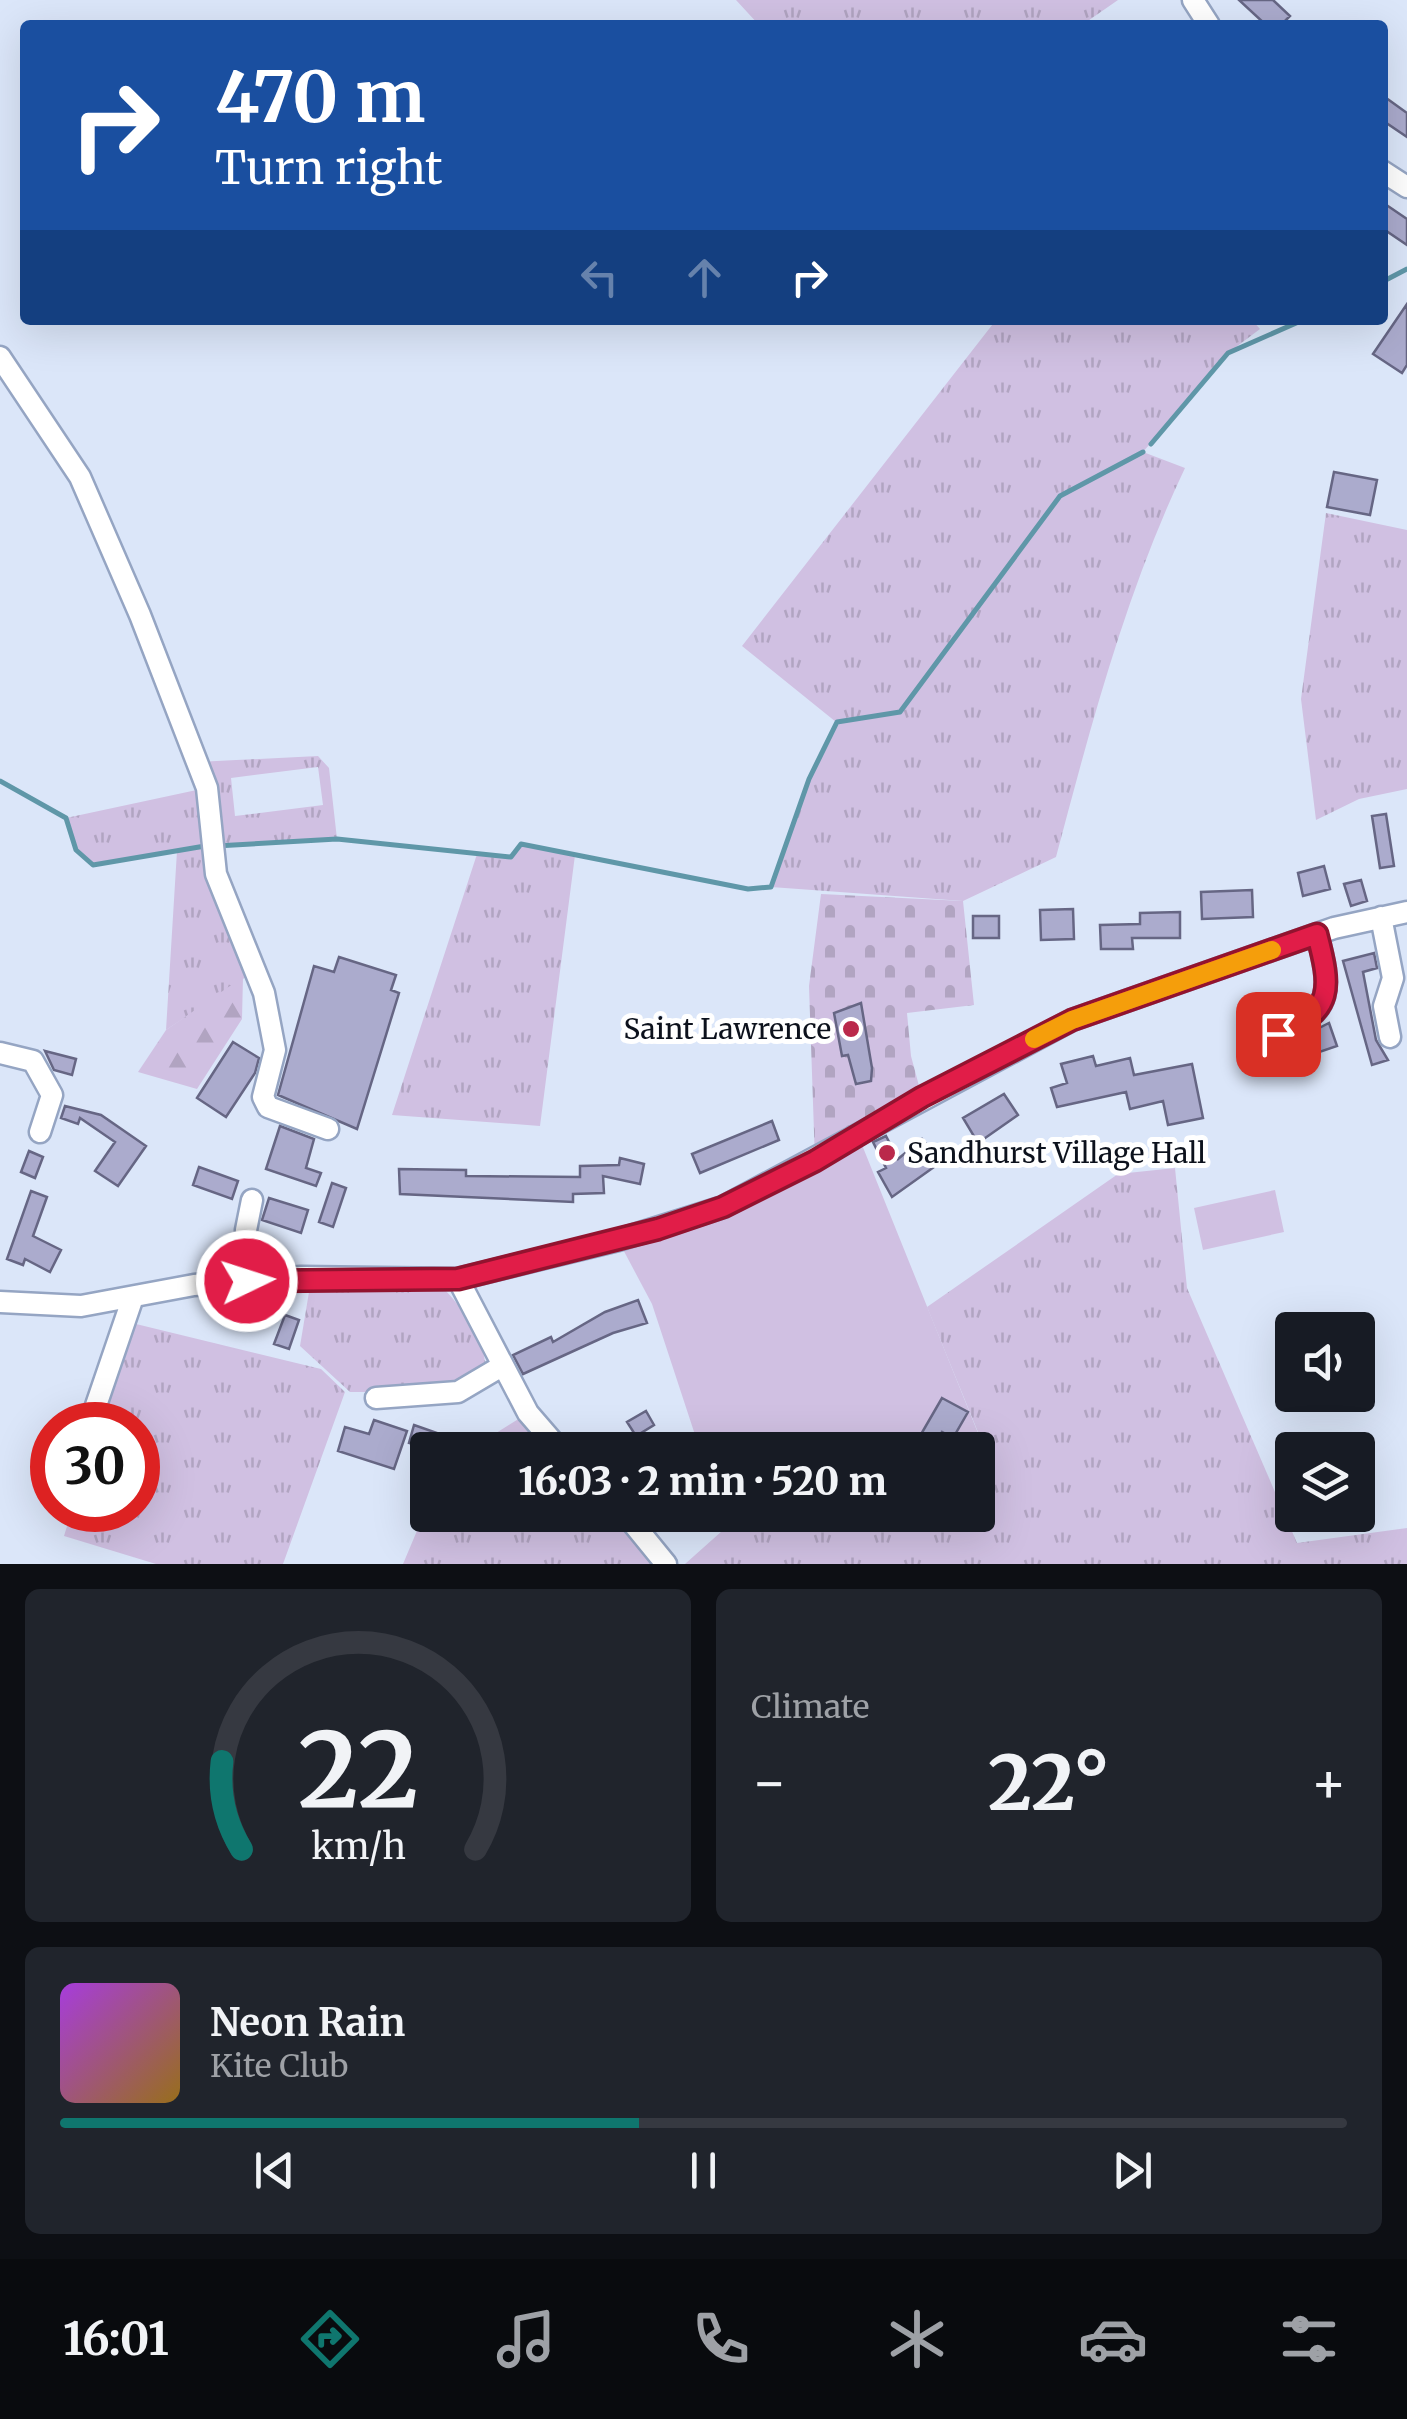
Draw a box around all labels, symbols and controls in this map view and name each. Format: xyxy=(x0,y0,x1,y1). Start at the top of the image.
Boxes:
text: 470 m xyxy=(215,53,425,141)
icon: right xyxy=(50,60,180,190)
text: Turn right xyxy=(215,140,443,196)
icon: left xyxy=(572,250,627,305)
icon: ahead xyxy=(677,250,732,305)
icon: right xyxy=(782,250,837,305)
pin xyxy=(1236,992,1321,1077)
icon: arrive xyxy=(1251,1007,1306,1062)
place label: Saint Lawrence xyxy=(623,1011,831,1047)
marker: Saint Lawrence xyxy=(840,1018,862,1040)
place label: Sandhurst Village Hall xyxy=(907,1135,1206,1171)
marker: Sandhurst Village Hall xyxy=(876,1142,898,1164)
position arrow xyxy=(195,1229,299,1333)
map controls xyxy=(1275,1312,1375,1532)
button: sound xyxy=(1275,1312,1375,1412)
speed limit sign: 30 xyxy=(30,1402,160,1532)
button: layers xyxy=(1275,1432,1375,1532)
text: 16:03 · 2 min · 520 m xyxy=(518,1458,887,1505)
text: Climate xyxy=(751,1687,869,1727)
text: 22 xyxy=(297,1705,419,1835)
text: 22° xyxy=(988,1736,1110,1830)
text: − xyxy=(751,1748,788,1817)
text: + xyxy=(1310,1748,1347,1817)
text: km/h xyxy=(311,1824,405,1869)
text: Neon Rain xyxy=(210,1999,405,2046)
text: Kite Club xyxy=(210,2046,348,2086)
icon: previous xyxy=(247,2143,302,2198)
icon: pause xyxy=(676,2143,731,2198)
icon: next xyxy=(1105,2143,1160,2198)
icon: directions xyxy=(295,2304,365,2374)
icon: music xyxy=(491,2304,561,2374)
icon: phone xyxy=(686,2304,756,2374)
icon: climate xyxy=(882,2304,952,2374)
icon: car xyxy=(1078,2304,1148,2374)
icon: filters xyxy=(1274,2304,1344,2374)
text: 16:01 xyxy=(63,2311,169,2367)

